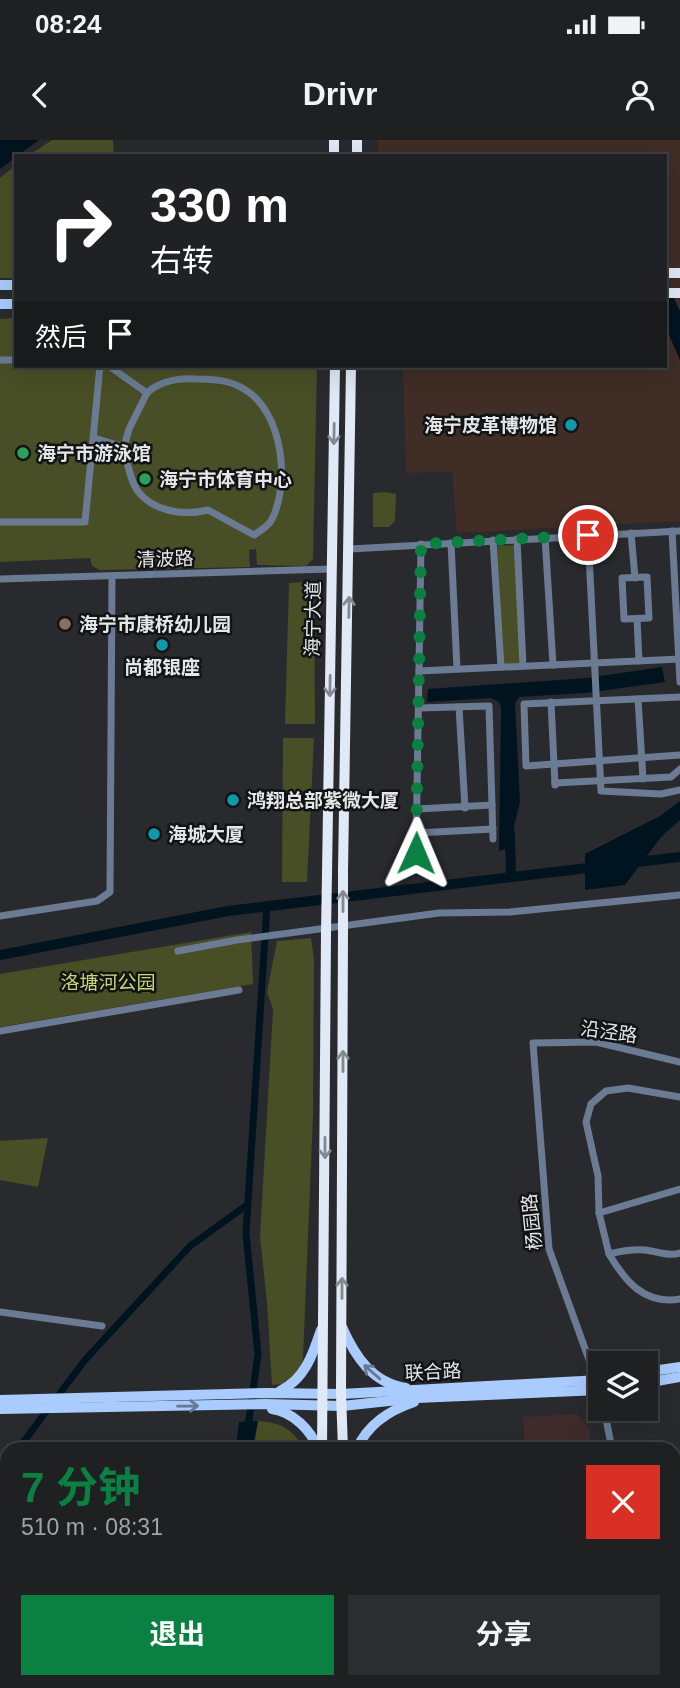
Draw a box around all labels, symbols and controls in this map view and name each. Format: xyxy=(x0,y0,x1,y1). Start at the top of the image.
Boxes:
text: 08:24 xyxy=(35,9,102,39)
icon: back xyxy=(21,76,59,114)
text: Drivr xyxy=(303,76,377,112)
icon: person xyxy=(621,76,659,114)
text: 330 m xyxy=(150,178,289,232)
icon: right xyxy=(35,182,126,273)
text: 右转 xyxy=(150,243,214,279)
icon: arrive xyxy=(101,315,139,353)
text: 然后 xyxy=(35,322,87,352)
place label: 海宁皮革博物馆 xyxy=(424,415,557,436)
marker: 海宁皮革博物馆 xyxy=(563,417,579,433)
one-way arrow xyxy=(327,422,340,445)
place label: 海宁市游泳馆 xyxy=(37,443,151,464)
marker: 海宁市游泳馆 xyxy=(15,445,31,461)
place label: 海宁市体育中心 xyxy=(159,469,292,490)
marker: 海宁市体育中心 xyxy=(137,471,153,487)
pin xyxy=(558,505,618,565)
icon: arrive xyxy=(569,516,607,554)
street label: 清波路 xyxy=(136,548,194,570)
street label: 海宁大道 xyxy=(302,581,324,657)
one-way arrow xyxy=(342,596,356,619)
place label: 海宁市康桥幼儿园 xyxy=(79,614,231,635)
marker: 海宁市康桥幼儿园 xyxy=(57,616,73,632)
marker: 尚都银座 xyxy=(154,637,170,653)
place label: 尚都银座 xyxy=(124,657,200,678)
one-way arrow xyxy=(323,674,336,697)
place label: 鸿翔总部紫微大厦 xyxy=(247,790,399,811)
marker: 鸿翔总部紫微大厦 xyxy=(225,792,241,808)
position arrow xyxy=(379,816,453,890)
place label: 海城大厦 xyxy=(168,824,244,845)
marker: 海城大厦 xyxy=(146,826,162,842)
one-way arrow xyxy=(336,890,350,913)
park label: 洛塘河公园 xyxy=(60,972,156,993)
street label: 沿泾路 xyxy=(579,1018,639,1046)
one-way arrow xyxy=(336,1050,350,1073)
one-way arrow xyxy=(318,1136,332,1159)
street label: 杨园路 xyxy=(519,1193,545,1251)
one-way arrow xyxy=(335,1277,349,1300)
map controls xyxy=(588,1351,658,1421)
button: layers xyxy=(588,1351,658,1421)
street label: 联合路 xyxy=(404,1360,462,1384)
one-way arrow xyxy=(364,1364,382,1380)
one-way arrow xyxy=(176,1399,199,1413)
text: 7 分钟 xyxy=(21,1464,140,1511)
button: close xyxy=(586,1465,660,1539)
text: 510 m · 08:31 xyxy=(21,1514,163,1540)
button: 退出 xyxy=(21,1595,334,1675)
button: 分享 xyxy=(348,1595,660,1675)

